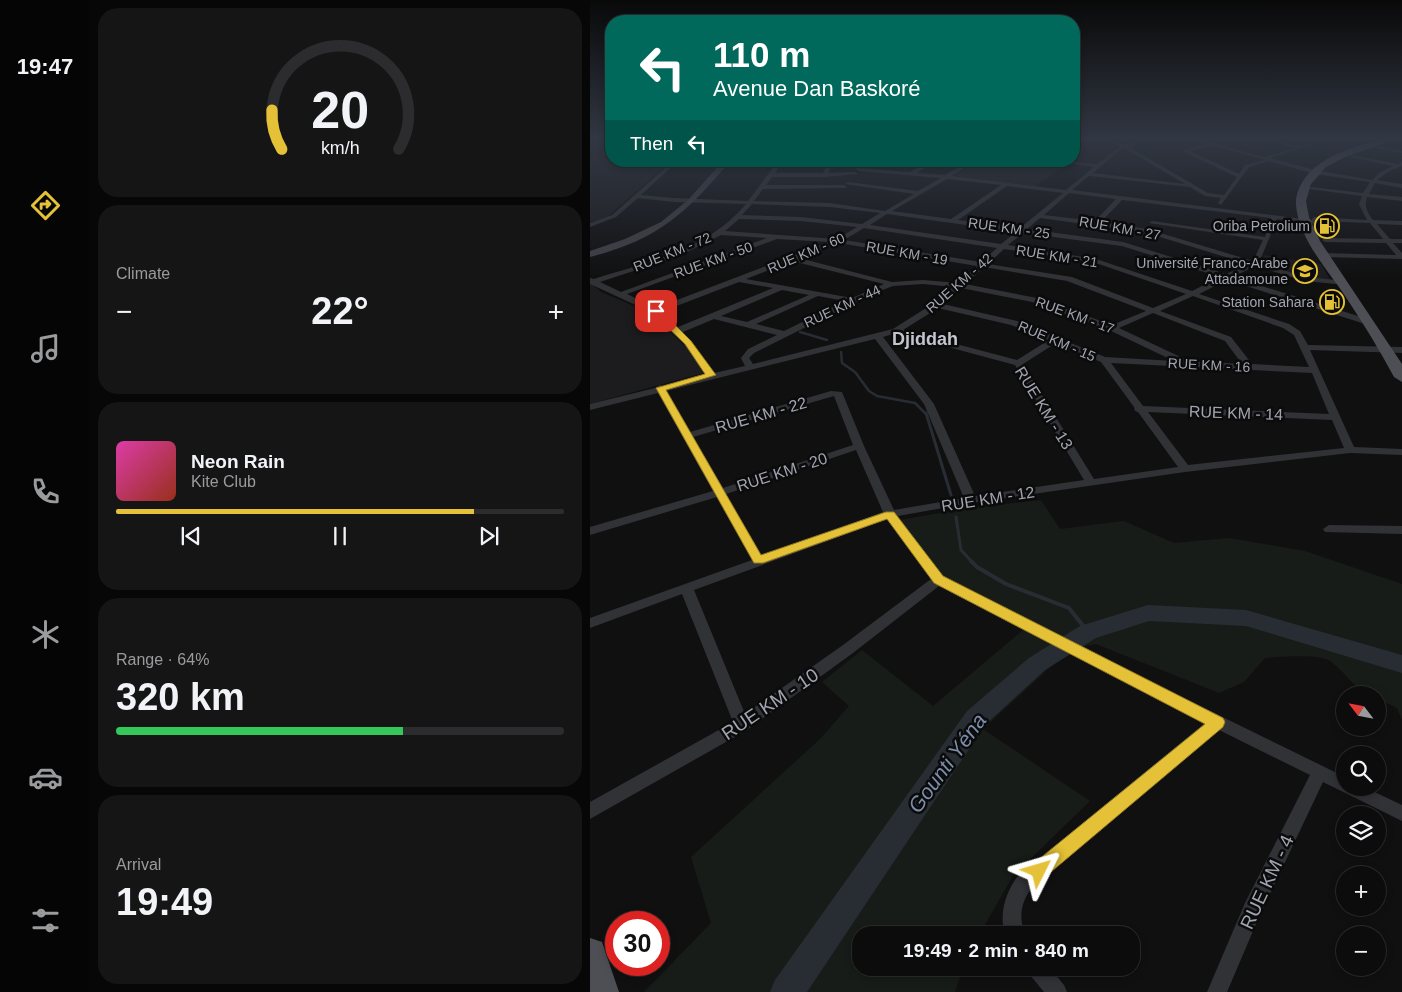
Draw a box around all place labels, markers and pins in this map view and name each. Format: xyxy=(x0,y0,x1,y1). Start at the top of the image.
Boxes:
fuel station icon: Oriba Petrolium xyxy=(1314,213,1340,239)
place label: Oriba Petrolium xyxy=(1213,218,1310,234)
place label: Université Franco-Arabe Attadamoune xyxy=(1136,255,1288,287)
school or university icon: Université Franco-Arabe Attadamoune xyxy=(1292,258,1318,284)
fuel station icon: Station Sahara xyxy=(1319,289,1345,315)
pin xyxy=(635,290,677,332)
place label: Station Sahara xyxy=(1221,294,1314,310)

